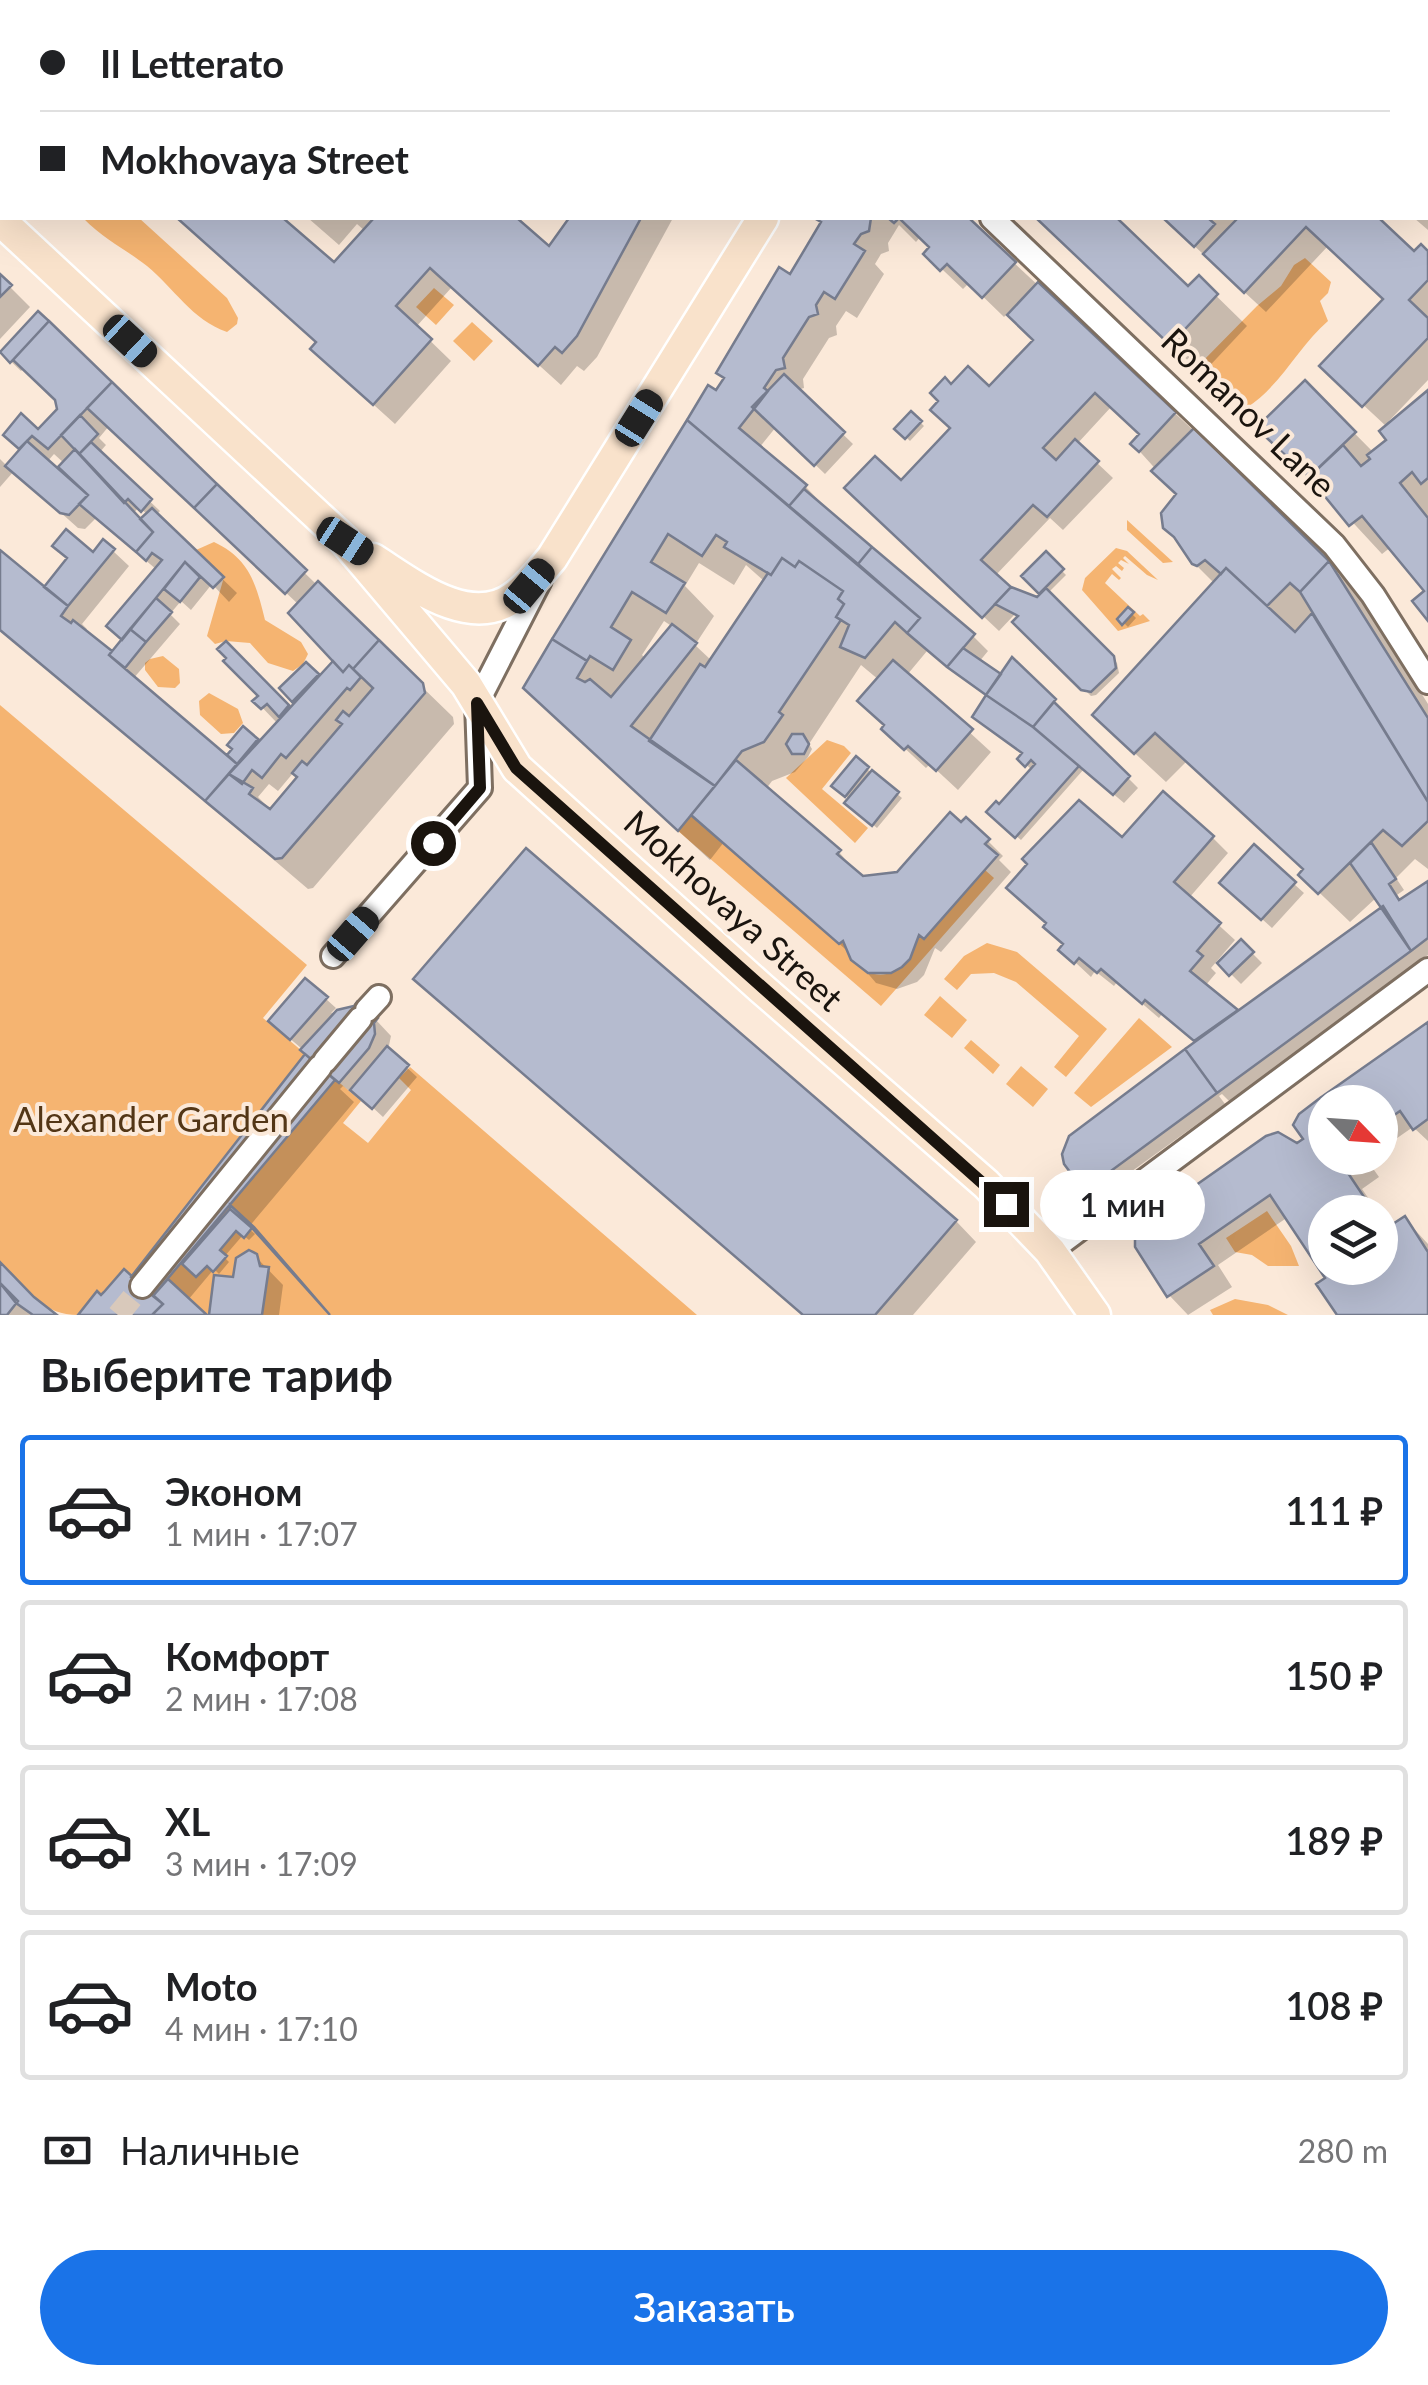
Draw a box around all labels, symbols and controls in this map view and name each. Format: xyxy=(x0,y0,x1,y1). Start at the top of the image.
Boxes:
text: Il Letterato xyxy=(100,40,284,86)
text: Mokhovaya Street xyxy=(100,136,409,182)
car xyxy=(98,310,162,372)
street label: Romanov Lane xyxy=(1154,318,1345,505)
car xyxy=(610,385,668,451)
car xyxy=(312,512,378,570)
car xyxy=(498,553,560,619)
street label: Mokhovaya Street xyxy=(616,800,853,1019)
route start xyxy=(411,821,456,866)
car xyxy=(322,902,384,966)
north arrow xyxy=(1308,1085,1398,1175)
map controls xyxy=(1308,1085,1398,1285)
park label: Alexander Garden xyxy=(13,1097,289,1139)
callout: 1 мин xyxy=(1041,1169,1206,1239)
route end xyxy=(984,1182,1029,1227)
text: 1 мин xyxy=(1080,1185,1165,1224)
button: layers xyxy=(1308,1195,1398,1285)
text: Выберите тариф xyxy=(40,1348,393,1402)
icon: car xyxy=(45,1465,135,1555)
text: Эконом xyxy=(165,1468,303,1514)
text: 111 ₽ xyxy=(1285,1487,1383,1533)
text: 1 мин · 17:07 xyxy=(165,1514,358,1553)
icon: car xyxy=(45,1630,135,1720)
text: Комфорт xyxy=(165,1633,329,1679)
text: 150 ₽ xyxy=(1285,1652,1383,1698)
text: 2 мин · 17:08 xyxy=(165,1679,358,1718)
icon: car xyxy=(45,1795,135,1885)
text: XL xyxy=(165,1798,210,1844)
text: 189 ₽ xyxy=(1285,1817,1383,1863)
text: 3 мин · 17:09 xyxy=(165,1844,358,1883)
icon: car xyxy=(45,1960,135,2050)
text: Moto xyxy=(165,1963,258,2009)
text: 108 ₽ xyxy=(1285,1982,1383,2028)
text: 4 мин · 17:10 xyxy=(165,2009,358,2048)
icon: cash xyxy=(40,2123,95,2178)
text: Наличные xyxy=(120,2127,300,2173)
text: 280 m xyxy=(1298,2131,1388,2170)
button: Заказать xyxy=(40,2250,1388,2365)

